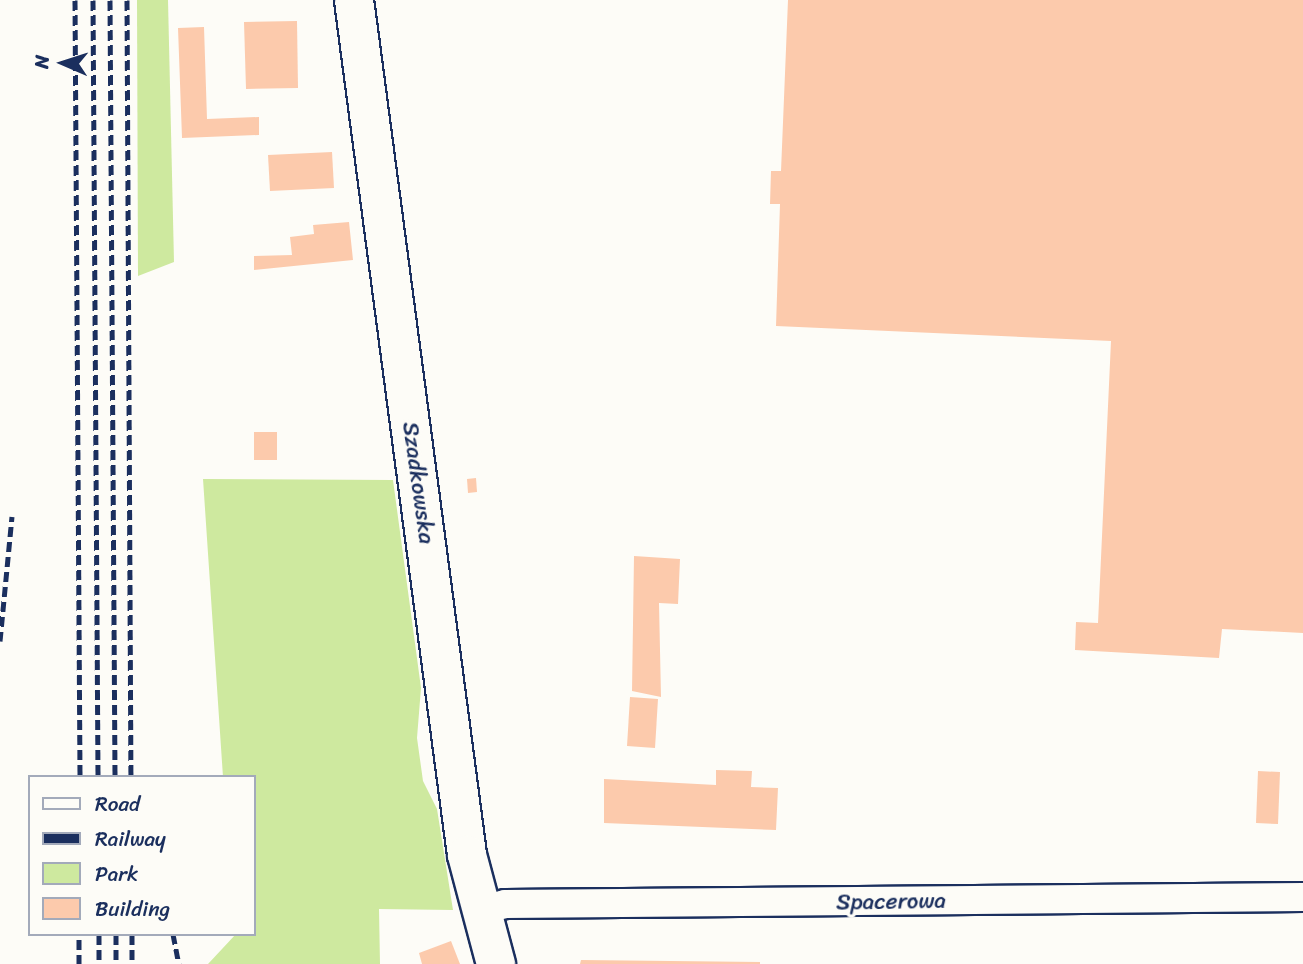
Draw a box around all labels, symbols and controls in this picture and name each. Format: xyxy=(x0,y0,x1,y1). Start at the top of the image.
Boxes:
north arrow xyxy=(28,28,98,98)
text: N xyxy=(25,54,58,69)
street label: Szadkowska xyxy=(396,420,440,546)
legend xyxy=(28,775,256,936)
text: Road xyxy=(95,785,140,823)
text: Railway xyxy=(95,820,166,858)
text: Park xyxy=(95,855,138,893)
street label: Spacerowa xyxy=(836,887,946,917)
text: Building xyxy=(95,890,170,928)

